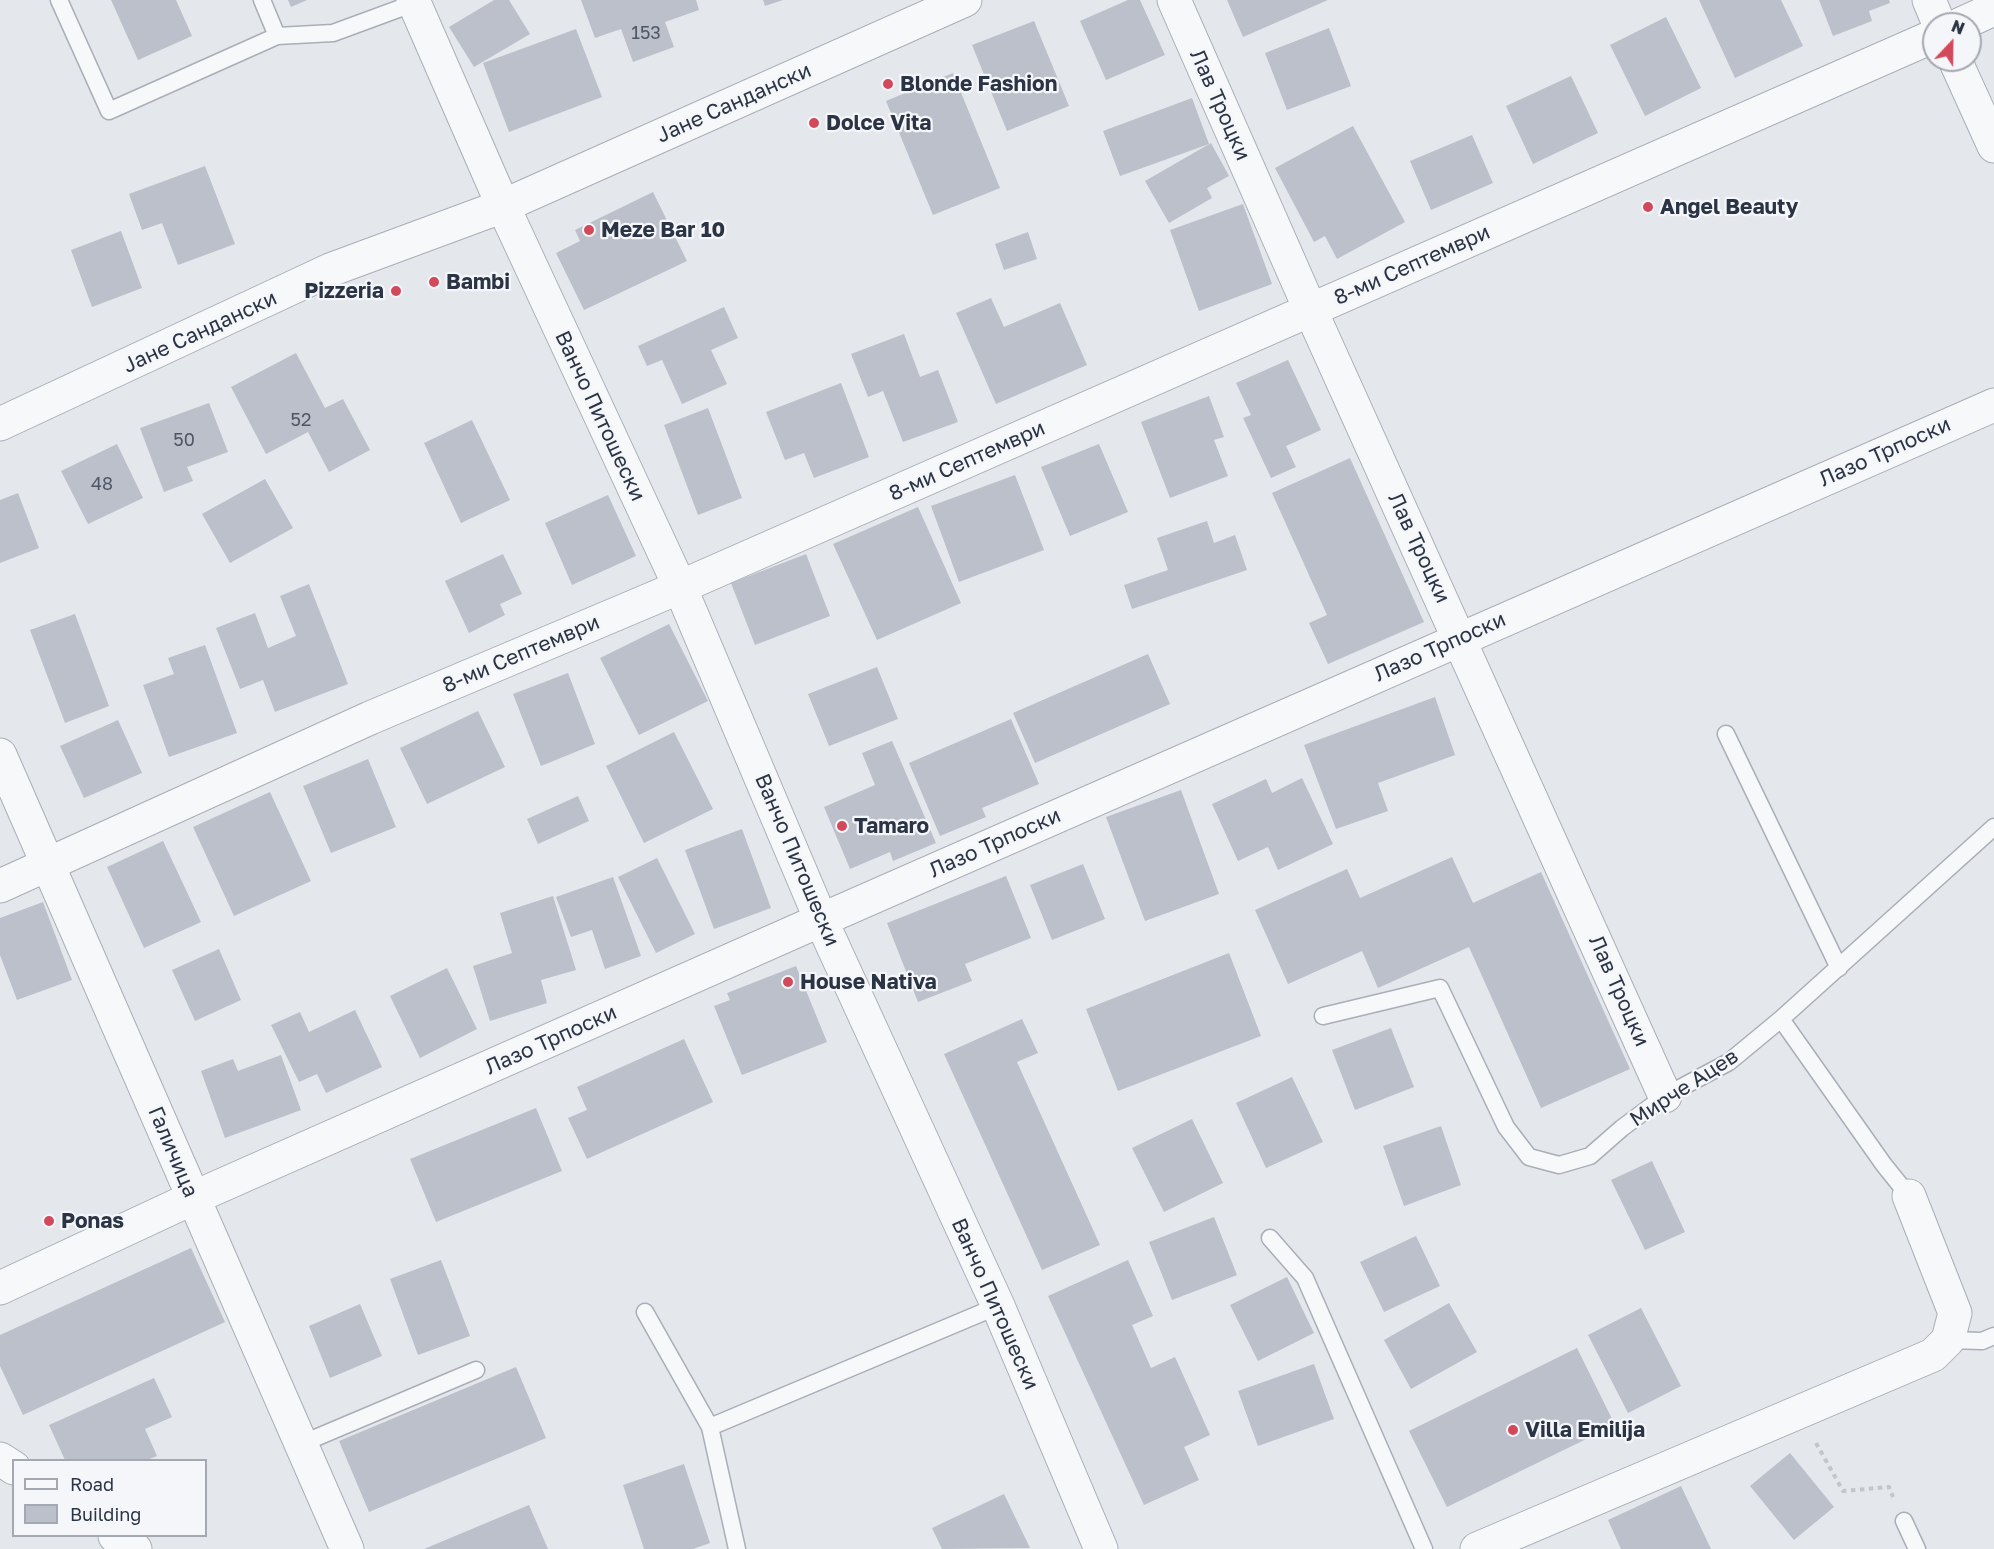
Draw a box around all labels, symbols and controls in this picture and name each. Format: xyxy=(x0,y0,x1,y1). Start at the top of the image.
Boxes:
north arrow xyxy=(1922,12,1982,72)
text: N xyxy=(1949,16,1967,39)
house number: 153 xyxy=(631,22,661,44)
street label: Лав Троцки xyxy=(1184,46,1256,164)
street label: Јане Сандански xyxy=(653,58,815,148)
place label: Blonde Fashion xyxy=(900,71,1057,97)
marker: Blonde Fashion xyxy=(881,77,895,91)
place label: Dolce Vita xyxy=(826,110,932,136)
marker: Dolce Vita xyxy=(807,116,821,130)
place label: Angel Beauty xyxy=(1660,194,1798,220)
marker: Angel Beauty xyxy=(1641,200,1655,214)
place label: Meze Bar 10 xyxy=(601,217,725,243)
street label: 8-ми Септември xyxy=(1330,219,1494,311)
marker: Meze Bar 10 xyxy=(582,223,596,237)
place label: Bambi xyxy=(446,269,510,295)
marker: Bambi xyxy=(427,275,441,289)
place label: Pizzeria xyxy=(304,278,384,304)
marker: Pizzeria xyxy=(389,284,403,298)
street label: Јане Сандански xyxy=(119,285,281,379)
street label: Ванчо Питошески xyxy=(549,327,651,505)
house number: 52 xyxy=(291,409,311,431)
street label: Лазо Трпоски xyxy=(1815,412,1955,492)
street label: 8-ми Септември xyxy=(885,415,1049,507)
house number: 50 xyxy=(173,429,195,451)
house number: 48 xyxy=(91,473,113,495)
street label: Лав Троцки xyxy=(1383,489,1455,607)
street label: Лазо Трпоски xyxy=(1370,607,1510,687)
street label: 8-ми Септември xyxy=(439,610,603,698)
street label: Ванчо Питошески xyxy=(749,770,845,950)
street label: Лазо Трпоски xyxy=(925,803,1065,883)
place label: Tamaro xyxy=(854,813,929,839)
marker: Tamaro xyxy=(835,819,849,833)
street label: Лав Троцки xyxy=(1583,932,1655,1050)
place label: House Nativa xyxy=(800,969,937,995)
marker: House Nativa xyxy=(781,975,795,989)
street label: Лазо Трпоски xyxy=(481,1000,621,1080)
street label: Мирче Ацев xyxy=(1625,1044,1743,1132)
street label: Галичица xyxy=(143,1103,203,1201)
place label: Ponas xyxy=(61,1208,124,1234)
marker: Ponas xyxy=(42,1214,56,1228)
street label: Ванчо Питошески xyxy=(946,1214,1044,1394)
place label: Villa Emilija xyxy=(1525,1417,1645,1443)
marker: Villa Emilija xyxy=(1506,1423,1520,1437)
legend xyxy=(12,1459,207,1537)
text: Road xyxy=(70,1473,114,1495)
text: Building xyxy=(70,1503,141,1525)

